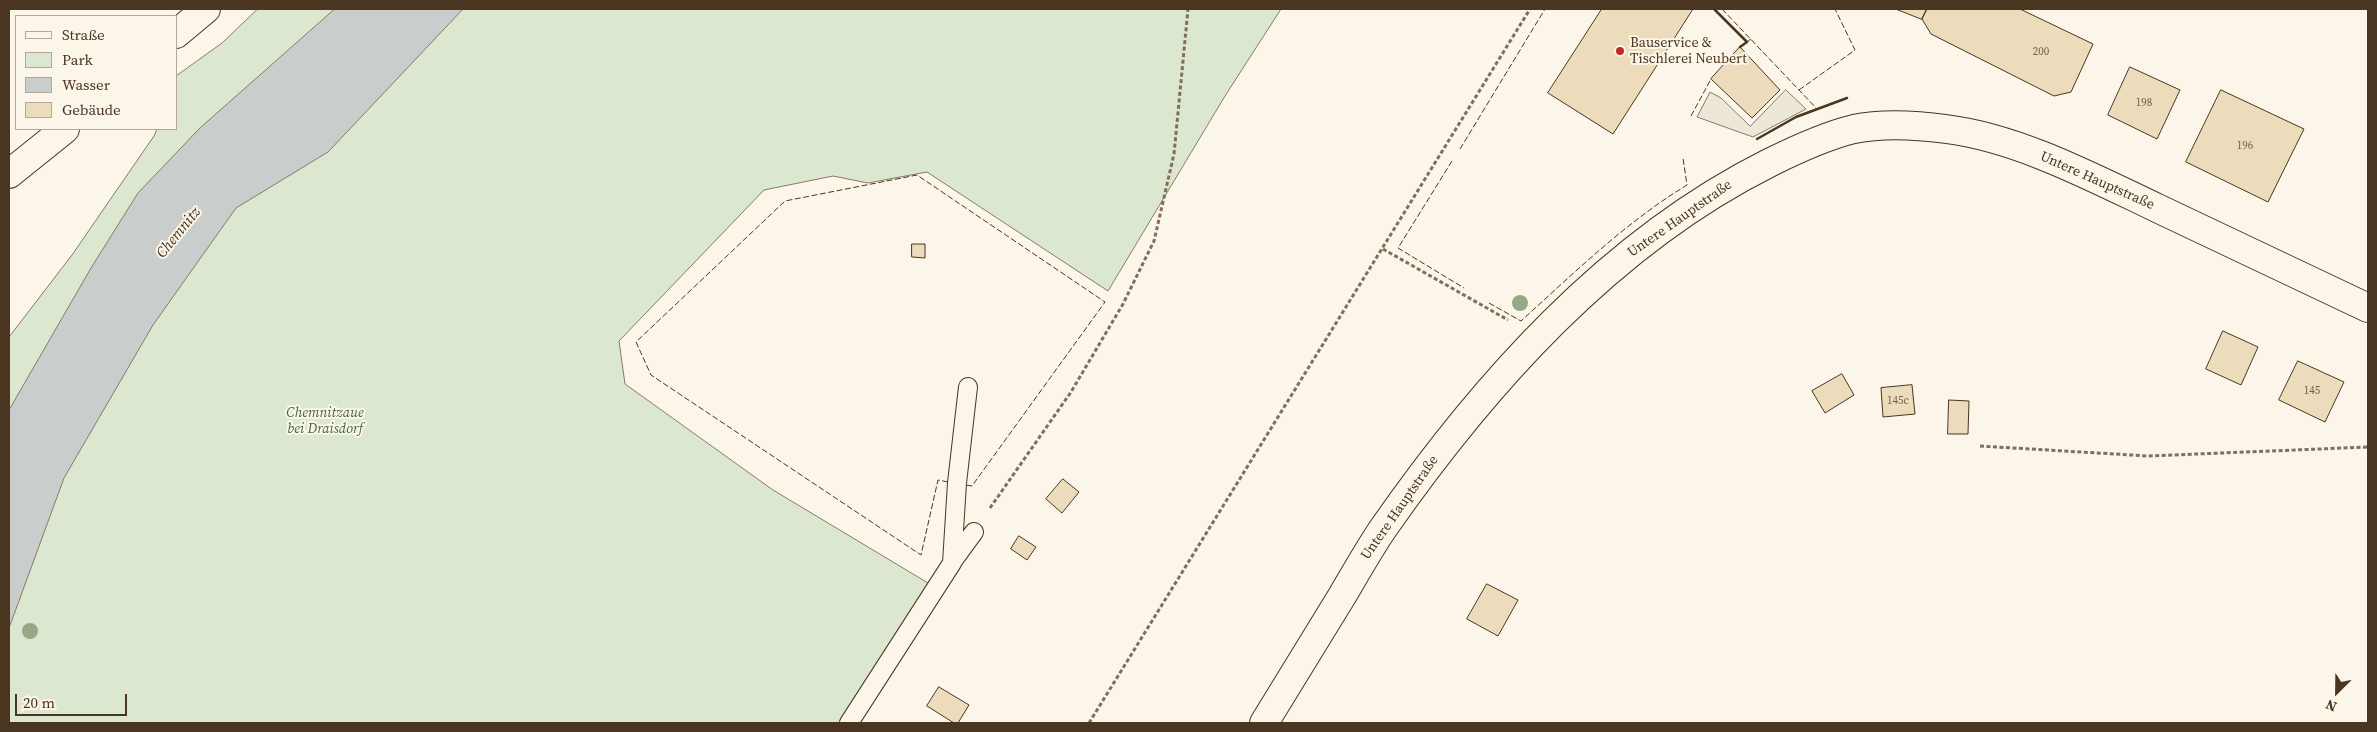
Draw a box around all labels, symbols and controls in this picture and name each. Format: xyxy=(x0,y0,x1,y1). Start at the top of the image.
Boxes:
legend xyxy=(15,15,178,130)
text: Straße xyxy=(62,24,105,45)
place label: Bauservice & Tischlerei Neubert xyxy=(1630,35,1747,68)
marker: Bauservice & Tischlerei Neubert xyxy=(1614,45,1626,57)
house number: 200 xyxy=(2033,45,2049,59)
text: Park xyxy=(62,49,93,70)
text: Wasser xyxy=(62,74,110,95)
house number: 198 xyxy=(2136,96,2152,110)
text: Gebäude xyxy=(62,99,121,120)
house number: 196 xyxy=(2237,139,2253,153)
street label: Untere Hauptstraße xyxy=(2037,148,2157,214)
street label: Untere Hauptstraße xyxy=(1625,177,1735,261)
water label: Chemnitz xyxy=(153,204,205,262)
house number: 145 xyxy=(2304,384,2320,398)
house number: 145c xyxy=(1887,394,1909,408)
park label: Chemnitzaue bei Draisdorf xyxy=(286,405,364,438)
street label: Untere Hauptstraße xyxy=(1358,453,1442,563)
north arrow xyxy=(2312,667,2362,717)
scale bar xyxy=(18,684,130,716)
text: 20 m xyxy=(23,692,55,713)
text: N xyxy=(2323,695,2340,717)

